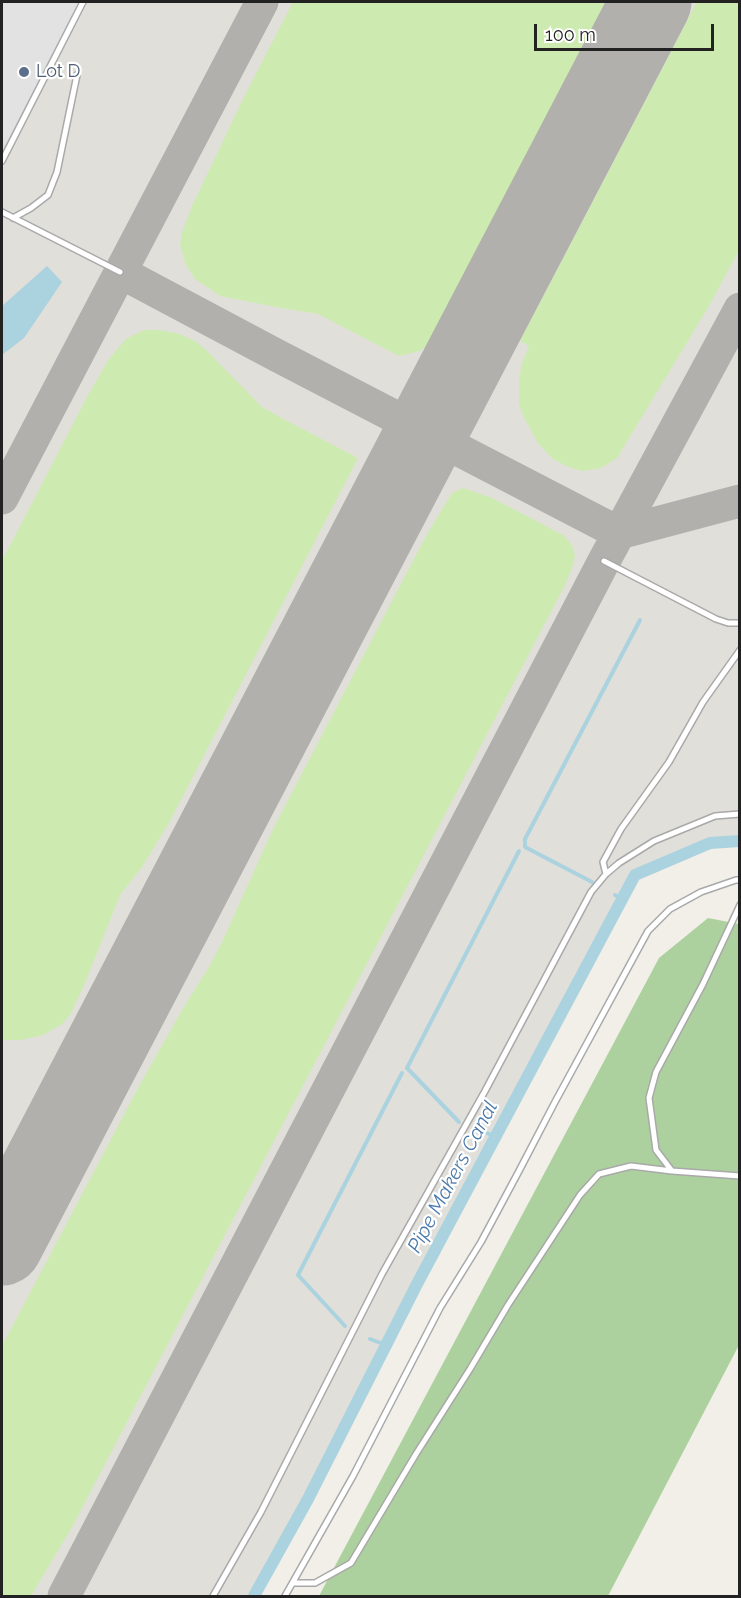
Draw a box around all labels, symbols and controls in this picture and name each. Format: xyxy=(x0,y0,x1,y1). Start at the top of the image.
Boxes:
scale bar xyxy=(537,12,717,50)
text: 100 m xyxy=(545,24,596,45)
place label: Lot D xyxy=(36,61,80,83)
marker: Lot D xyxy=(17,65,31,79)
water label: Pipe Makers Canal xyxy=(403,1097,503,1257)

